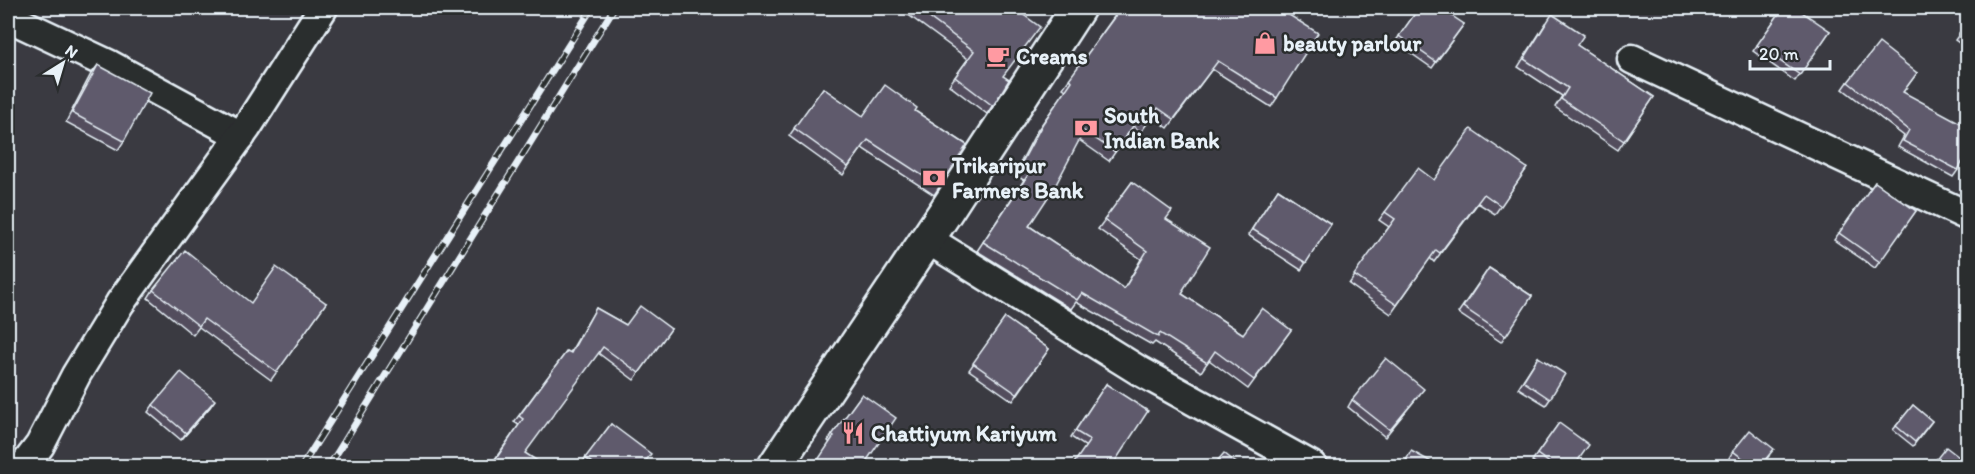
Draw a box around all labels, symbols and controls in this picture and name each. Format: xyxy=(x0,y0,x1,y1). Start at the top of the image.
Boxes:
shop icon: beauty parlour xyxy=(1252,30,1278,56)
place label: beauty parlour xyxy=(1283,30,1423,57)
north arrow xyxy=(33,33,93,93)
scale bar xyxy=(1750,33,1830,71)
text: N xyxy=(62,41,82,62)
cafe icon: Creams xyxy=(985,43,1011,69)
place label: Creams xyxy=(1016,43,1088,70)
text: 20 m xyxy=(1759,43,1799,65)
place label: South Indian Bank xyxy=(1104,102,1220,154)
bank icon: South Indian Bank xyxy=(1073,115,1099,141)
place label: Trikaripur Farmers Bank xyxy=(951,152,1084,204)
bank icon: Trikaripur Farmers Bank xyxy=(921,165,947,191)
restaurant icon: Chattiyum Kariyum xyxy=(840,420,866,446)
place label: Chattiyum Kariyum xyxy=(871,420,1057,447)

